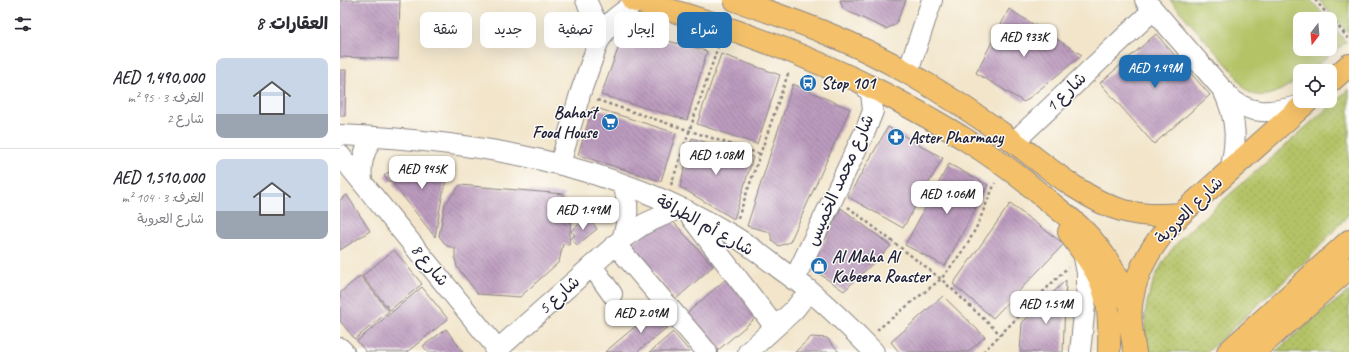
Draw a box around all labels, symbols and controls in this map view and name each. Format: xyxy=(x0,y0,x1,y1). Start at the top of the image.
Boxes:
chip: شقة xyxy=(420,12,472,48)
chip: جديد xyxy=(480,12,536,48)
chip: تصفية xyxy=(544,12,606,48)
chip: إيجار xyxy=(614,12,669,48)
chip: شراء xyxy=(677,12,732,48)
north arrow xyxy=(1293,12,1337,56)
map controls xyxy=(1293,12,1337,108)
icon: filters xyxy=(12,13,34,35)
text: العقارات: 8 xyxy=(256,13,328,34)
pin: AED 933K xyxy=(983,24,1065,58)
text: AED 933K xyxy=(1000,29,1048,45)
pin: AED 1.49M xyxy=(1109,55,1201,89)
text: AED 1.49M xyxy=(1128,60,1182,76)
button: locate xyxy=(1293,64,1337,108)
text: AED 1,490,000 xyxy=(112,67,204,88)
street label: شارع 1 xyxy=(1041,68,1091,117)
bus stop icon: Stop 101 xyxy=(798,73,818,93)
place label: Stop 101 xyxy=(821,73,877,94)
icon: home xyxy=(248,74,296,122)
text: الغرف: 3 · 95 m² xyxy=(127,90,204,106)
place label: Bahart Food House xyxy=(532,102,599,143)
text: شارع 2 xyxy=(167,111,204,127)
street label: شارع محمد الخميس xyxy=(802,111,879,249)
supermarket icon: Bahart Food House xyxy=(600,112,620,132)
pharmacy icon: Aster Pharmacy xyxy=(886,127,906,147)
place label: Aster Pharmacy xyxy=(909,127,1004,148)
pin: AED 1.08M xyxy=(670,142,762,176)
text: AED 1.08M xyxy=(689,147,743,163)
pin: AED 945K xyxy=(381,156,463,190)
text: AED 945K xyxy=(398,161,446,177)
text: AED 1,510,000 xyxy=(112,167,204,188)
street label: شارع العروبة xyxy=(1151,172,1228,249)
icon: home xyxy=(248,175,296,223)
pin: AED 1.06M xyxy=(901,181,993,215)
text: AED 1.06M xyxy=(920,186,974,202)
text: الغرف: 3 · 104 m² xyxy=(122,190,204,206)
street label: شارع أم الطرافة xyxy=(652,190,757,262)
pin: AED 1.49M xyxy=(537,197,629,231)
text: AED 1.49M xyxy=(556,202,610,218)
text: شارع العروبة xyxy=(137,211,204,227)
street label: شارع 8 xyxy=(406,240,453,291)
place label: Al Maha Al Kabeera Roaster xyxy=(832,246,932,287)
shop icon: Al Maha Al Kabeera Roaster xyxy=(809,256,829,276)
street label: شارع 5 xyxy=(534,271,585,320)
pin: AED 1.51M xyxy=(1000,291,1092,325)
text: AED 1.51M xyxy=(1019,296,1073,312)
pin: AED 2.09M xyxy=(595,300,687,334)
text: AED 2.09M xyxy=(614,305,668,321)

